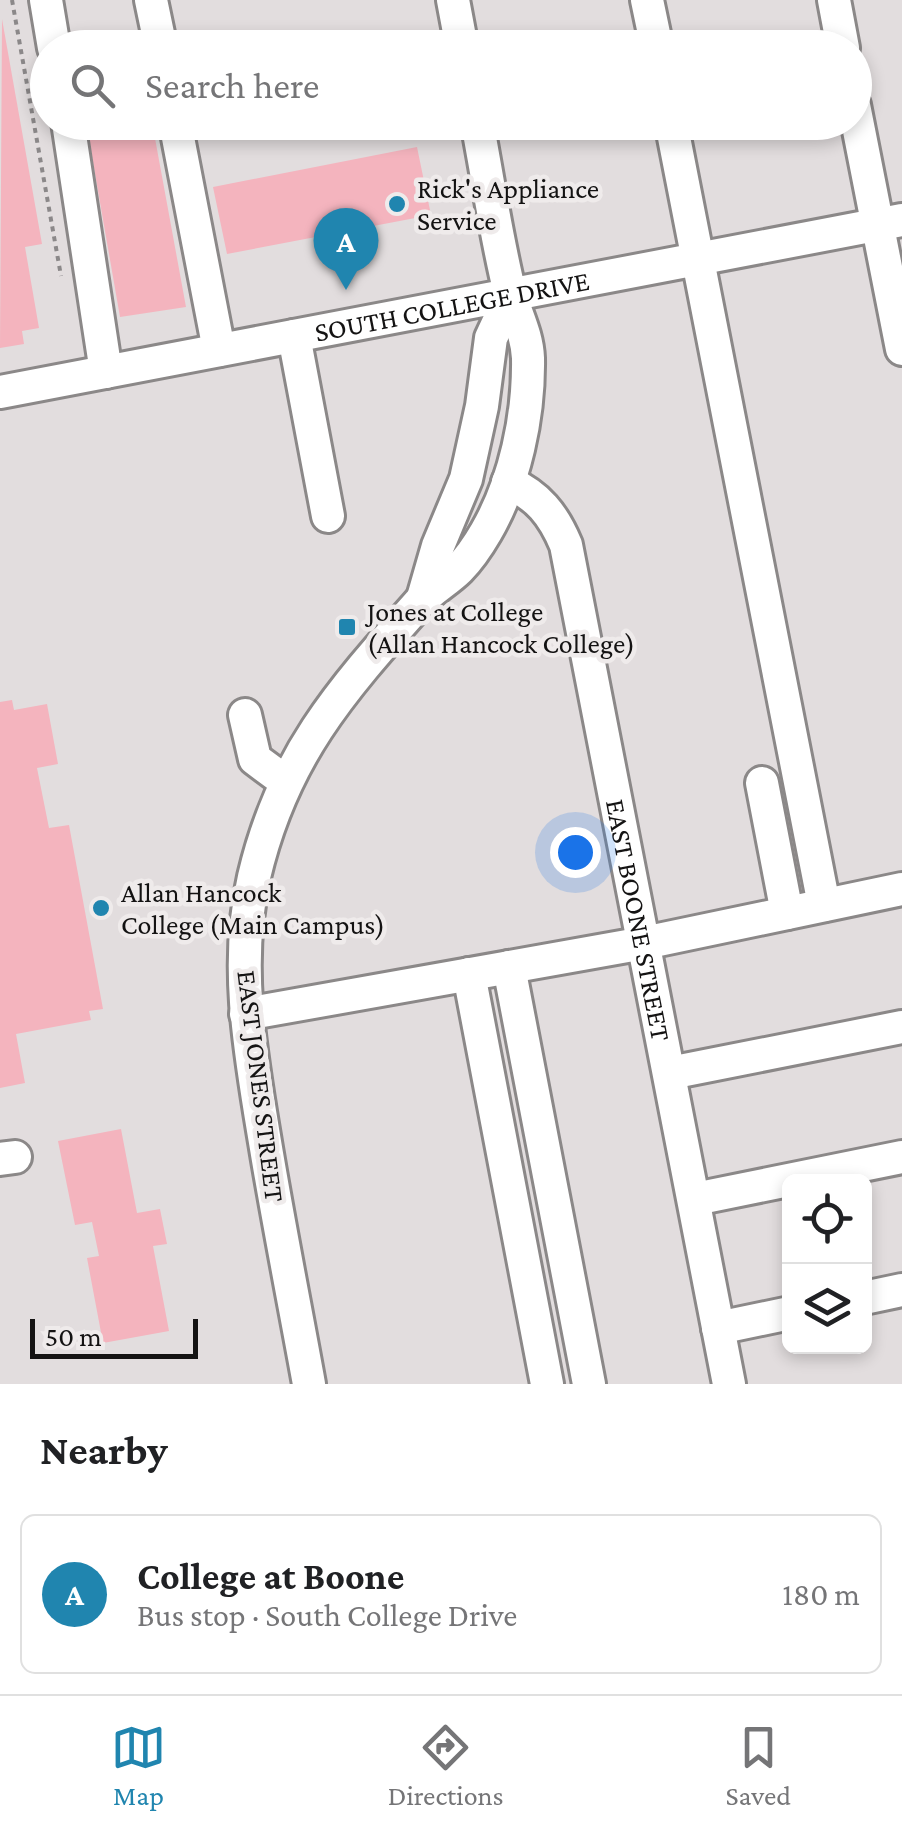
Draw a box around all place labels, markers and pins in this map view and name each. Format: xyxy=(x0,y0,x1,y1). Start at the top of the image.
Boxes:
place label: Rick's Appliance Service xyxy=(417,173,599,236)
marker: Rick's Appliance Service xyxy=(386,193,408,215)
pin: A xyxy=(314,208,378,290)
place label: Jones at College (Allan Hancock College) xyxy=(364,596,635,660)
marker: Jones at College (Allan Hancock College) xyxy=(336,616,358,638)
place label: Allan Hancock College (Main Campus) xyxy=(121,877,385,941)
marker: Allan Hancock College (Main Campus) xyxy=(90,897,112,919)

